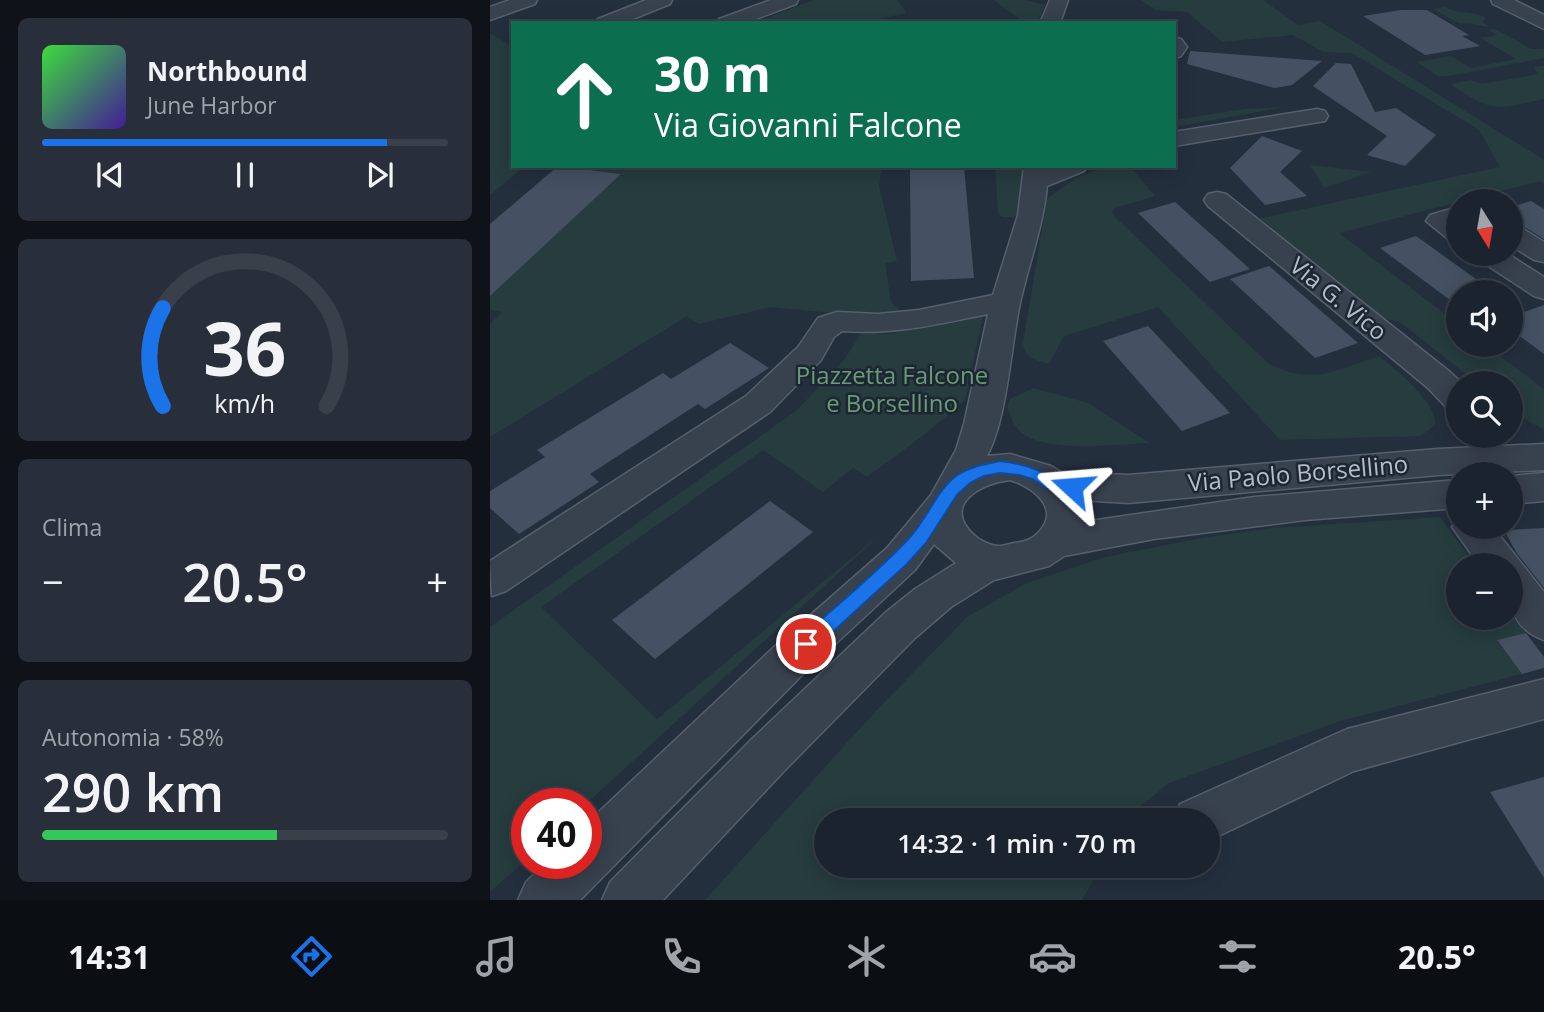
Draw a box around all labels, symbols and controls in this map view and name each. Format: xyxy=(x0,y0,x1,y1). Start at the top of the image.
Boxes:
text: 30 m xyxy=(654,40,771,106)
icon: ahead xyxy=(539,49,630,140)
text: Northbound xyxy=(147,53,308,89)
text: June Harbor xyxy=(147,89,277,121)
text: Via Giovanni Falcone xyxy=(654,103,962,146)
icon: previous xyxy=(91,156,129,194)
icon: pause xyxy=(226,156,264,194)
icon: next xyxy=(361,156,399,194)
north arrow xyxy=(1446,189,1522,266)
map controls xyxy=(1446,189,1523,630)
street label: Via G. Vico xyxy=(1283,248,1394,347)
button: sound xyxy=(1446,280,1523,357)
text: 36 xyxy=(203,298,287,397)
park label: Piazzetta Falcone e Borsellino xyxy=(796,358,988,419)
button: search xyxy=(1446,371,1523,448)
text: km/h xyxy=(215,386,275,420)
street label: Via Paolo Borsellino xyxy=(1186,446,1409,499)
position arrow xyxy=(1035,450,1109,524)
button: + xyxy=(1446,462,1523,539)
text: Clima xyxy=(42,511,102,543)
text: 20.5° xyxy=(182,546,308,617)
button: − xyxy=(1446,553,1523,630)
text: − xyxy=(42,555,64,607)
text: + xyxy=(426,555,448,607)
pin xyxy=(776,614,836,674)
icon: arrive xyxy=(787,625,825,663)
text: Autonomia · 58% xyxy=(42,721,224,753)
text: 290 km xyxy=(42,756,224,827)
speed limit sign: 40 xyxy=(511,788,602,879)
text: 14:32 · 1 min · 70 m xyxy=(897,825,1137,861)
icon: directions xyxy=(287,932,336,981)
icon: music xyxy=(472,932,521,981)
icon: phone xyxy=(657,932,706,981)
icon: climate xyxy=(842,932,891,981)
icon: car xyxy=(1028,932,1077,981)
icon: filters xyxy=(1213,932,1262,981)
text: 14:31 xyxy=(68,935,150,978)
text: 20.5° xyxy=(1398,935,1476,978)

